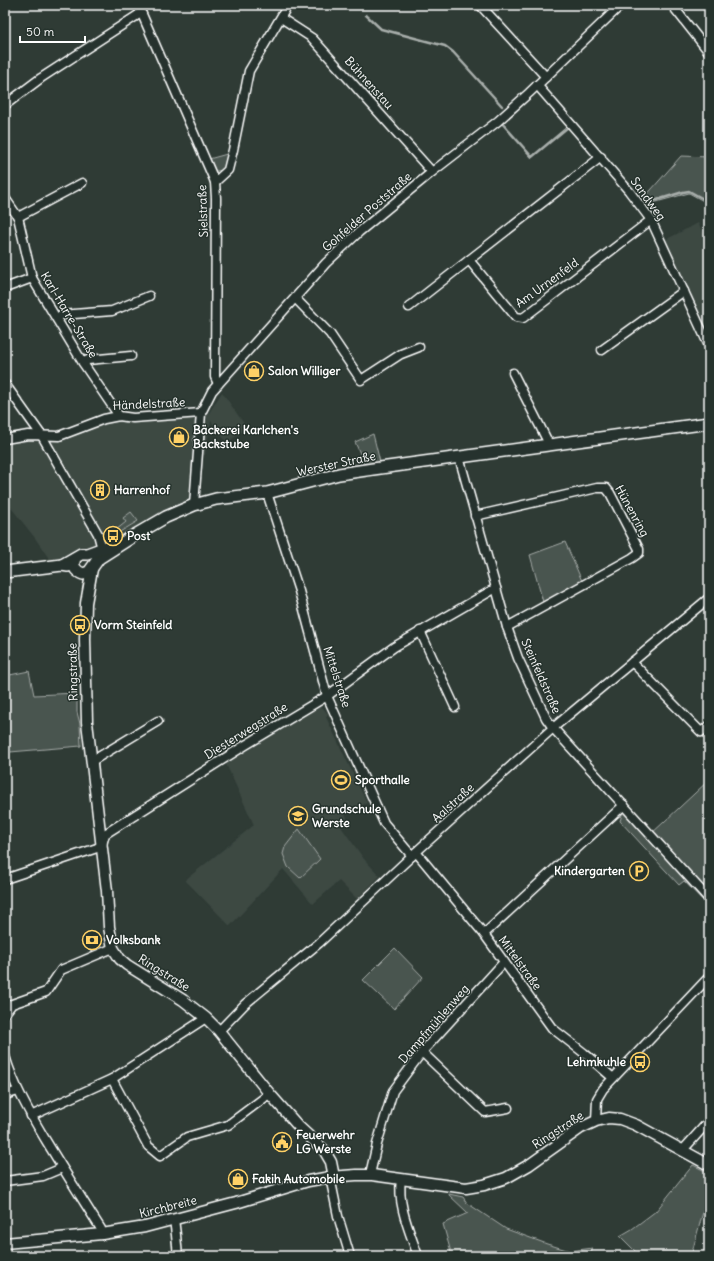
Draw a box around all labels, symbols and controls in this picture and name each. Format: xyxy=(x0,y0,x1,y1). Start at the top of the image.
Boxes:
scale bar xyxy=(20,18,85,44)
text: 50 m xyxy=(26,24,55,39)
street label: Bühnenstau xyxy=(342,53,397,112)
street label: Gohfelder Poststraße xyxy=(319,169,414,255)
street label: Sandweg xyxy=(628,174,669,223)
street label: Sielstraße xyxy=(194,184,211,238)
street label: Am Urnenfeld xyxy=(512,255,581,310)
street label: Karl-Harre-Straße xyxy=(38,269,101,361)
shop icon: Salon Williger xyxy=(243,360,265,382)
place label: Salon Williger xyxy=(268,363,341,379)
street label: Händelstraße xyxy=(112,394,186,413)
place label: Bäckerei Karlchen's Backstube xyxy=(193,422,299,451)
shop icon: Bäckerei Karlchen's Backstube xyxy=(168,426,190,448)
street label: Werster Straße xyxy=(295,448,377,479)
building icon: Harrenhof xyxy=(89,479,111,501)
place label: Harrenhof xyxy=(114,482,171,497)
street label: Hünenring xyxy=(612,482,653,539)
bus stop icon: Post xyxy=(102,525,124,547)
place label: Post xyxy=(127,528,151,543)
bus stop icon: Vorm Steinfeld xyxy=(69,614,91,636)
place label: Vorm Steinfeld xyxy=(94,617,172,632)
street label: Steinfeldstraße xyxy=(518,636,565,716)
street label: Ringstraße xyxy=(64,643,81,701)
street label: Mittelstraße xyxy=(321,644,354,709)
street label: Diesterwegstraße xyxy=(201,699,290,762)
sports icon: Sporthalle xyxy=(330,769,352,791)
place label: Sporthalle xyxy=(355,772,410,788)
street label: Aalstraße xyxy=(429,780,477,825)
place label: Grundschule Werste xyxy=(312,801,382,830)
school or university icon: Grundschule Werste xyxy=(287,805,309,827)
parking icon: Kindergarten xyxy=(628,860,650,882)
place label: Kindergarten xyxy=(554,863,625,879)
bank icon: Volksbank xyxy=(81,929,103,951)
place label: Volksbank xyxy=(106,932,161,947)
street label: Mittelstraße xyxy=(496,933,545,993)
street label: Ringstraße xyxy=(136,951,193,994)
street label: Dampfmühlenweg xyxy=(395,981,472,1066)
bus stop icon: Lehmkuhle xyxy=(629,1051,651,1073)
place label: Lehmkuhle xyxy=(567,1054,627,1069)
street label: Ringstraße xyxy=(529,1107,586,1152)
place label: Feuerwehr LG Werste xyxy=(296,1127,355,1156)
public building icon: Feuerwehr LG Werste xyxy=(271,1131,293,1153)
shop icon: Fakih Automobile xyxy=(227,1168,249,1190)
place label: Fakih Automobile xyxy=(252,1171,345,1186)
street label: Kirchbreite xyxy=(138,1192,198,1221)

